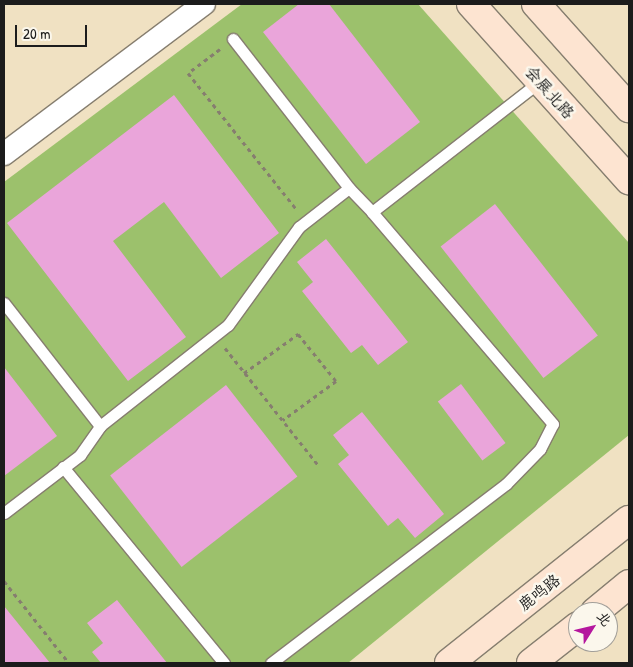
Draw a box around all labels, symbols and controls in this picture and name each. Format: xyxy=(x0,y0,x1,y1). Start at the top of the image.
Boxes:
scale bar xyxy=(18,15,90,47)
text: 20 m xyxy=(23,23,50,44)
street label: 会展北路 xyxy=(521,62,579,122)
street label: 鹿鸣路 xyxy=(514,570,564,614)
north arrow xyxy=(568,602,618,652)
text: 北 xyxy=(593,607,617,630)

